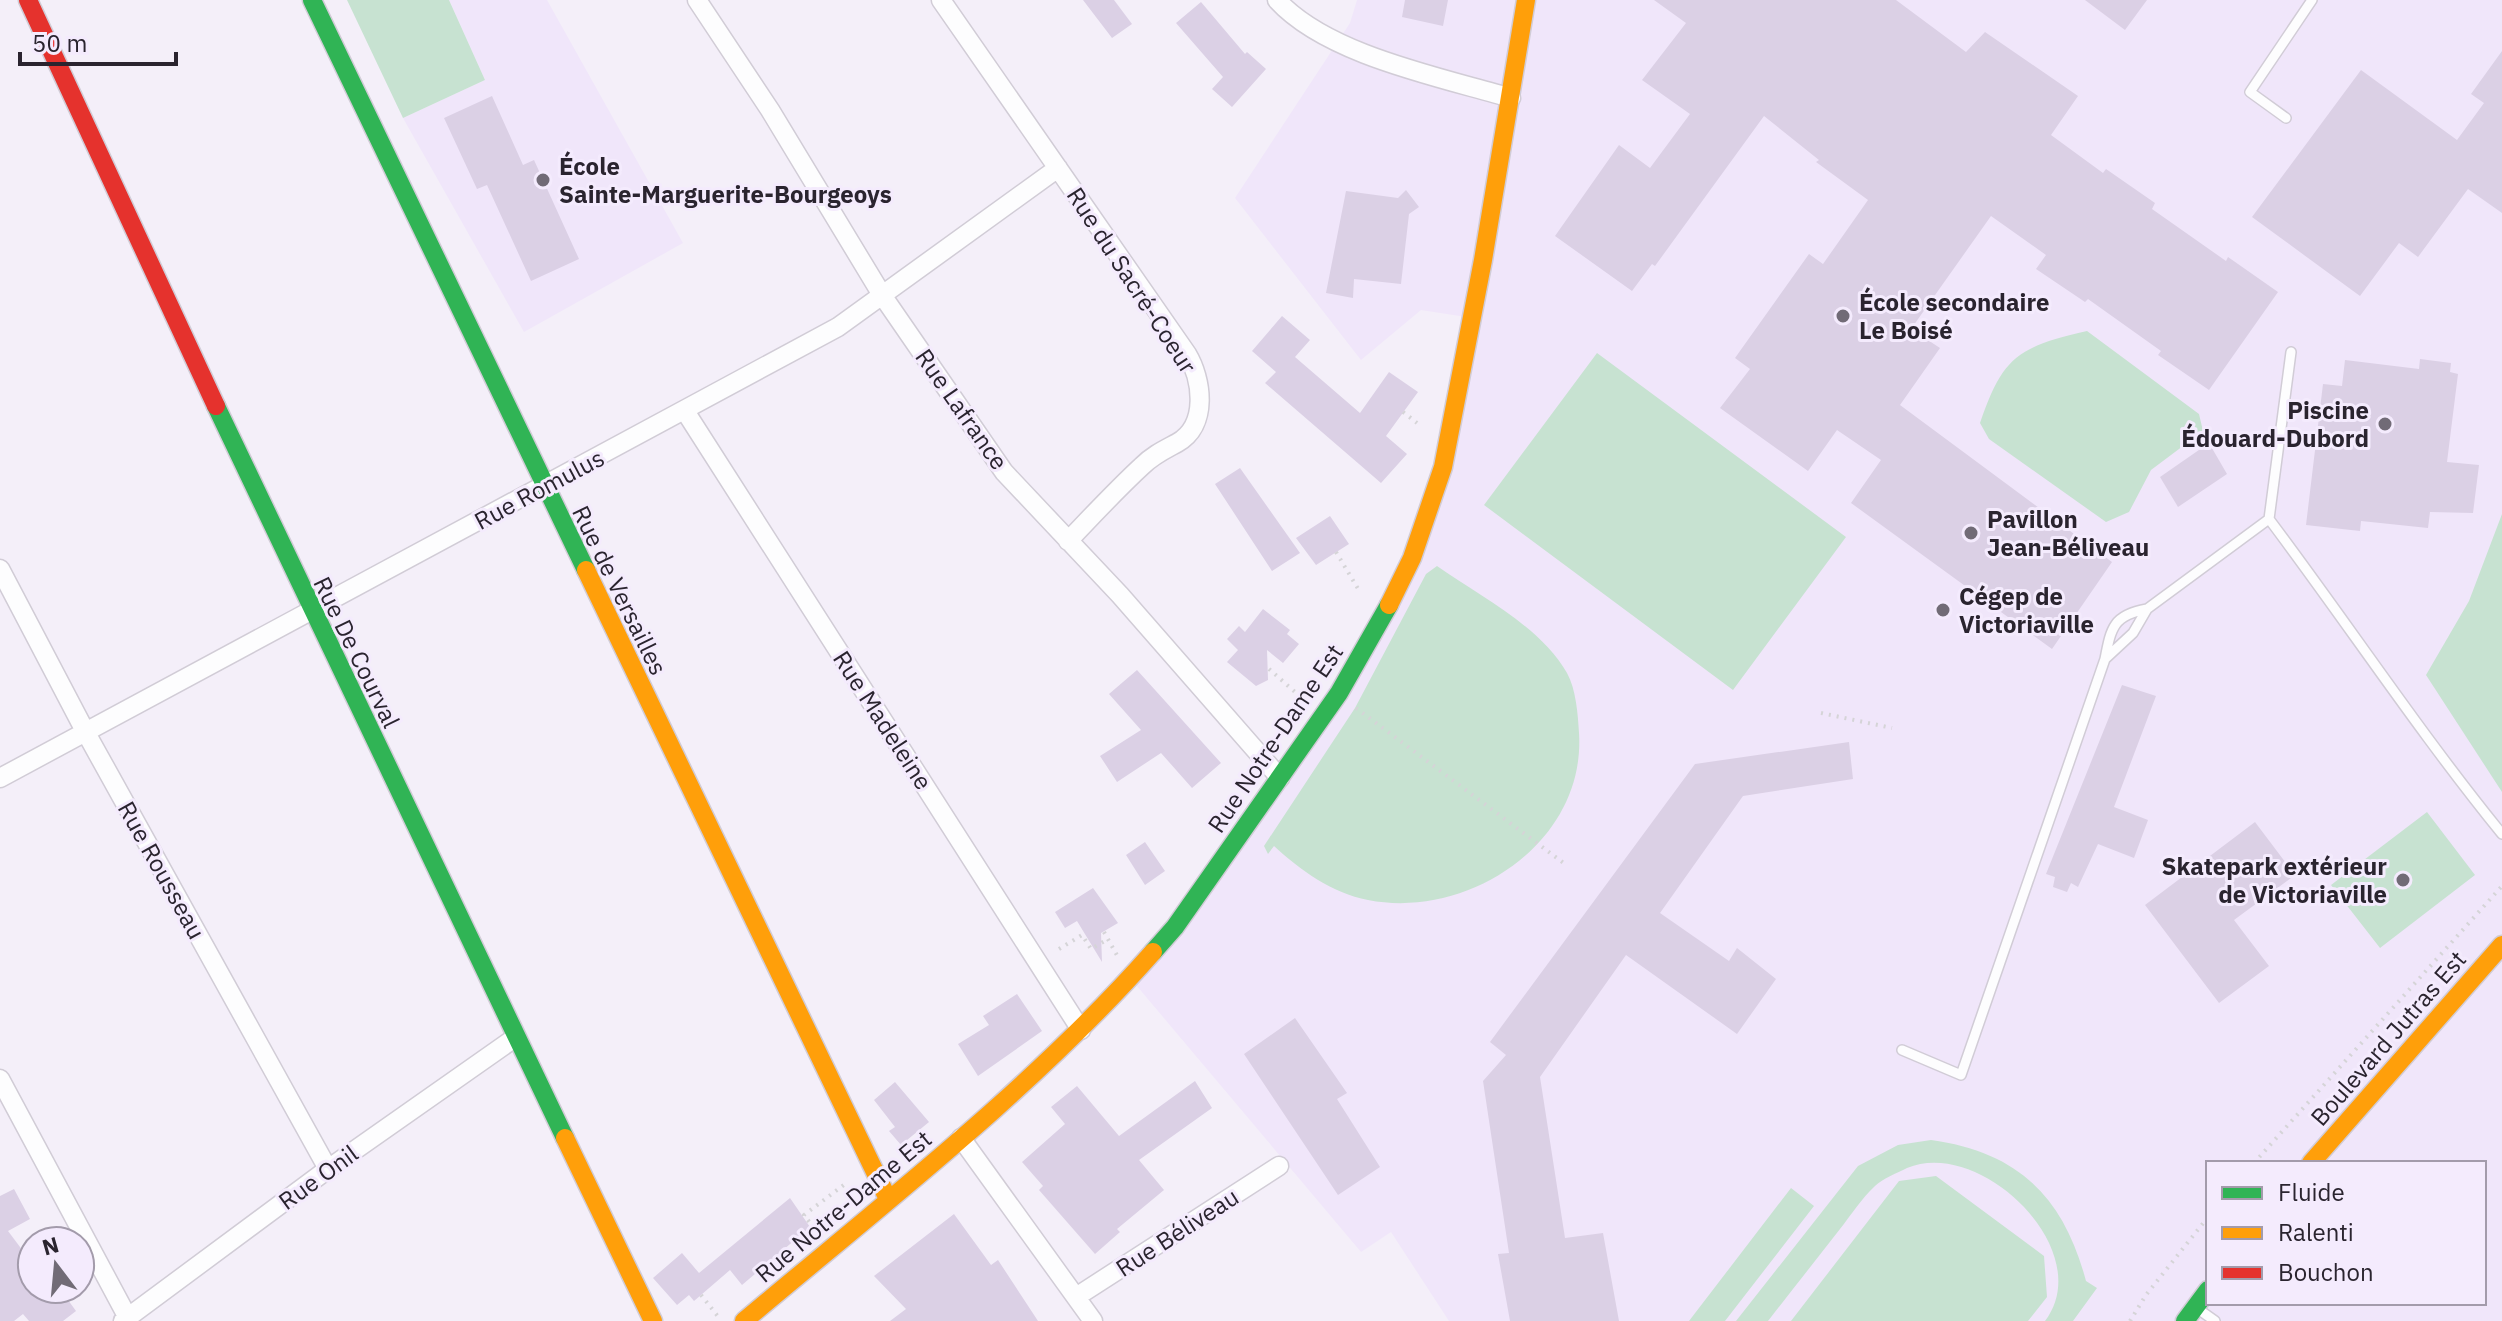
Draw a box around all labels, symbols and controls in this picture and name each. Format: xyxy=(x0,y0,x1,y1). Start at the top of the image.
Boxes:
scale bar xyxy=(20,16,176,66)
text: 50 m xyxy=(32,27,87,59)
place label: École Sainte-Marguerite-Bourgeoys xyxy=(559,150,892,210)
marker: École Sainte-Marguerite-Bourgeoys xyxy=(534,171,552,189)
street label: Rue du Sacré-Coeur xyxy=(1060,181,1204,379)
place label: École secondaire Le Boisé xyxy=(1859,286,2049,346)
marker: École secondaire Le Boisé xyxy=(1834,307,1852,325)
street label: Rue Lafrance xyxy=(909,342,1015,476)
place label: Piscine Édouard-Dubord xyxy=(2181,394,2369,454)
marker: Piscine Édouard-Dubord xyxy=(2376,415,2394,433)
street label: Rue Romulus xyxy=(468,441,610,537)
street label: Rue de Versailles xyxy=(565,500,675,680)
place label: Pavillon Jean-Béliveau xyxy=(1987,503,2149,563)
marker: Pavillon Jean-Béliveau xyxy=(1962,524,1980,542)
street label: Rue De Courval xyxy=(307,571,407,733)
place label: Cégep de Victoriaville xyxy=(1959,580,2094,640)
marker: Cégep de Victoriaville xyxy=(1934,601,1952,619)
street label: Rue Notre-Dame Est xyxy=(1200,637,1350,839)
street label: Rue Madeleine xyxy=(826,644,940,796)
street label: Rue Rousseau xyxy=(111,795,213,945)
place label: Skatepark extérieur de Victoriaville xyxy=(2161,850,2387,910)
marker: Skatepark extérieur de Victoriaville xyxy=(2394,871,2412,889)
street label: Boulevard Jutras Est xyxy=(2303,944,2473,1132)
street label: Rue Notre-Dame Est xyxy=(748,1123,938,1289)
street label: Rue Onil xyxy=(272,1137,364,1217)
legend xyxy=(2206,1161,2486,1305)
text: Fluide xyxy=(2278,1176,2345,1208)
street label: Rue Béliveau xyxy=(1109,1180,1245,1284)
text: Ralenti xyxy=(2278,1216,2354,1248)
north arrow xyxy=(16,1225,96,1305)
text: N xyxy=(39,1229,62,1261)
text: Bouchon xyxy=(2278,1256,2374,1288)

